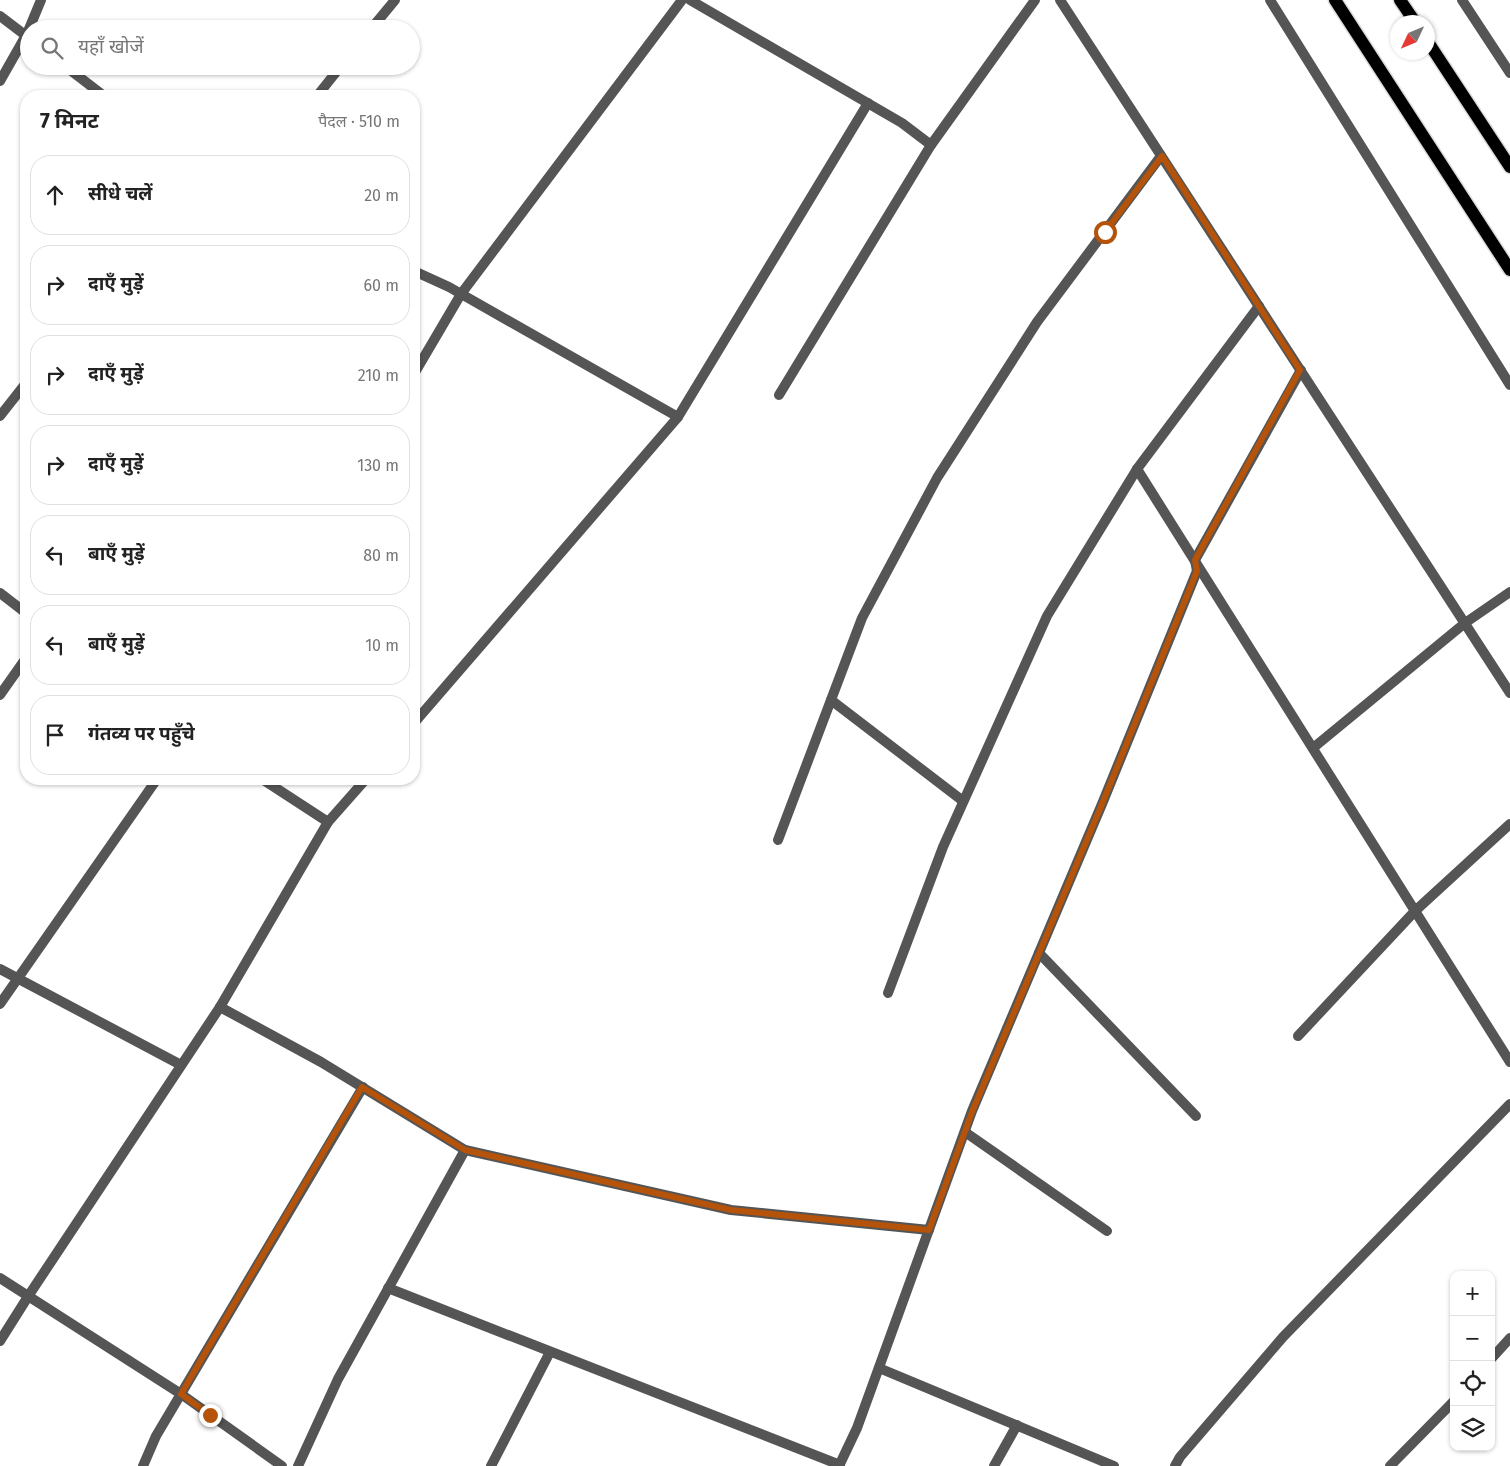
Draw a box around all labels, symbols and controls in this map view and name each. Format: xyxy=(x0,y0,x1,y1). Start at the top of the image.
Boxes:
north arrow xyxy=(1390,15,1435,60)
search box xyxy=(20,20,420,75)
icon: search xyxy=(38,34,66,62)
text: यहाँ खोजें xyxy=(78,35,144,58)
text: 7 मिनट xyxy=(40,108,99,134)
text: पैदल · 510 m xyxy=(318,112,400,131)
icon: ahead xyxy=(41,181,69,209)
text: सीधे चलें xyxy=(88,182,152,205)
text: 20 m xyxy=(364,186,399,205)
route start xyxy=(1094,221,1117,244)
icon: right xyxy=(41,271,69,299)
text: दाएँ मुड़ें xyxy=(88,272,144,295)
text: 60 m xyxy=(364,276,399,295)
icon: right xyxy=(41,361,69,389)
text: दाएँ मुड़ें xyxy=(88,362,144,385)
text: 210 m xyxy=(358,366,399,385)
icon: right xyxy=(41,451,69,479)
text: दाएँ मुड़ें xyxy=(88,452,144,475)
text: 130 m xyxy=(357,456,399,475)
icon: left xyxy=(41,541,69,569)
text: बाएँ मुड़ें xyxy=(88,542,145,565)
text: 80 m xyxy=(363,546,399,565)
icon: left xyxy=(41,631,69,659)
text: बाएँ मुड़ें xyxy=(88,632,145,655)
text: 10 m xyxy=(365,636,399,655)
icon: arrive xyxy=(41,721,69,749)
text: गंतव्य पर पहुँचे xyxy=(88,722,195,745)
map controls xyxy=(1450,1271,1495,1451)
button: + xyxy=(1450,1271,1495,1316)
button: − xyxy=(1450,1316,1495,1361)
button: locate xyxy=(1450,1361,1495,1406)
route end xyxy=(199,1404,222,1427)
button: layers xyxy=(1450,1406,1495,1451)

